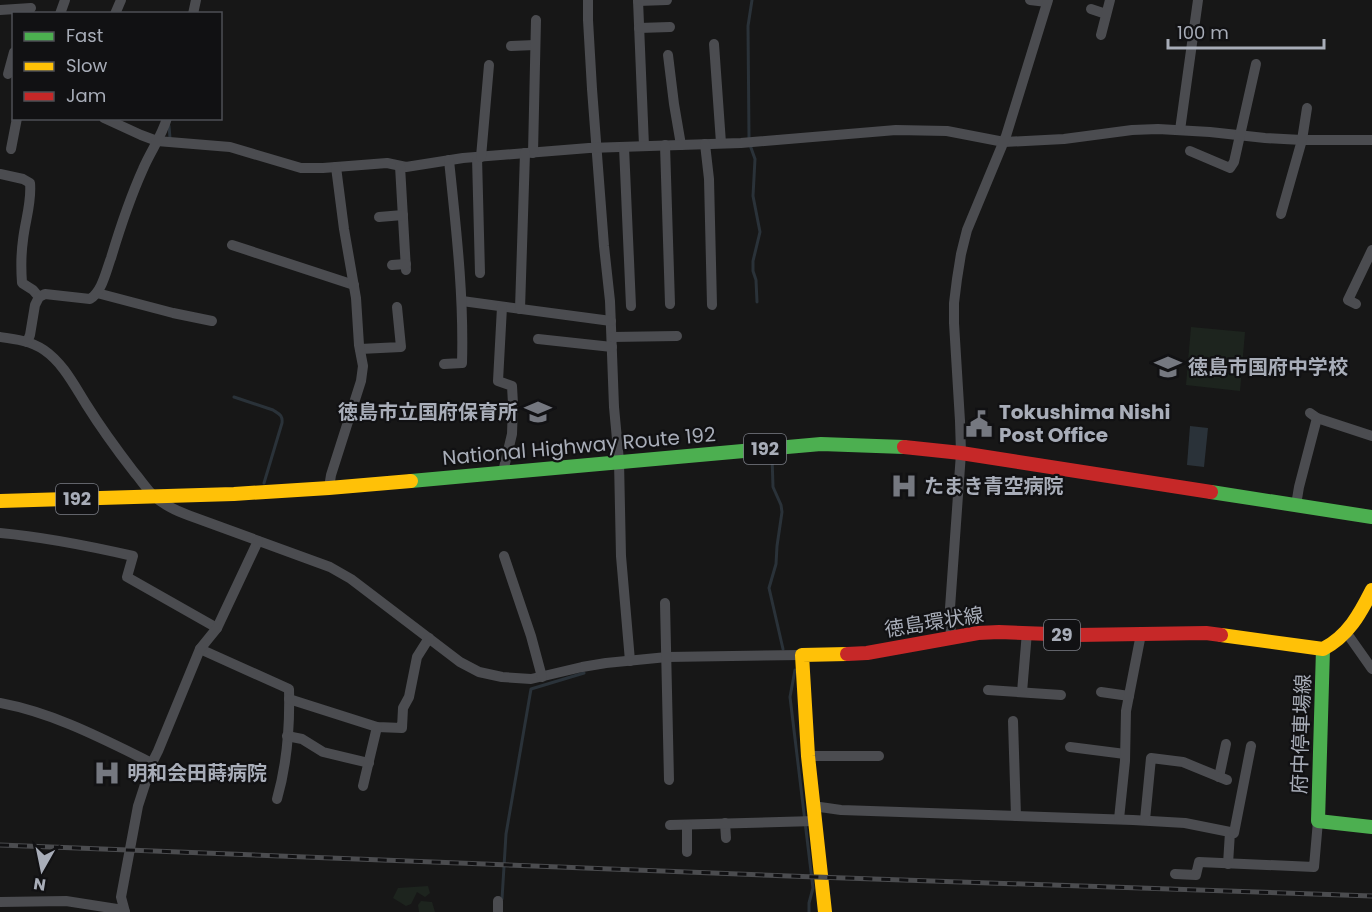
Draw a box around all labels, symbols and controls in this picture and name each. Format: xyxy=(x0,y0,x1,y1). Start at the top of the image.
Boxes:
legend xyxy=(12,12,222,120)
scale bar xyxy=(1168,12,1324,50)
text: 100 m xyxy=(1177,20,1229,45)
text: Fast xyxy=(66,23,103,48)
text: Slow xyxy=(66,53,108,78)
text: Jam xyxy=(66,83,106,108)
school or university icon: 徳島市国府中学校 xyxy=(1153,352,1183,382)
place label: 徳島市国府中学校 xyxy=(1188,353,1348,381)
school or university icon: 徳島市立国府保育所 xyxy=(523,397,553,427)
place label: 徳島市立国府保育所 xyxy=(338,398,518,426)
place label: Tokushima Nishi Post Office xyxy=(999,398,1170,449)
public building icon: Tokushima Nishi Post Office xyxy=(964,409,994,439)
street label: National Highway Route 192 xyxy=(441,420,717,472)
road number: 192 xyxy=(744,434,786,464)
hospital icon: たまき青空病院 xyxy=(889,471,919,501)
place label: たまき青空病院 xyxy=(924,472,1063,500)
road number: 192 xyxy=(56,484,98,514)
street label: 徳島環状線 xyxy=(882,600,986,644)
road number: 29 xyxy=(1044,620,1080,650)
street label: 府中停車場線 xyxy=(1285,674,1317,794)
hospital icon: 明和会田蒔病院 xyxy=(92,758,122,788)
place label: 明和会田蒔病院 xyxy=(127,759,267,787)
north arrow xyxy=(12,840,72,900)
text: N xyxy=(32,872,47,897)

